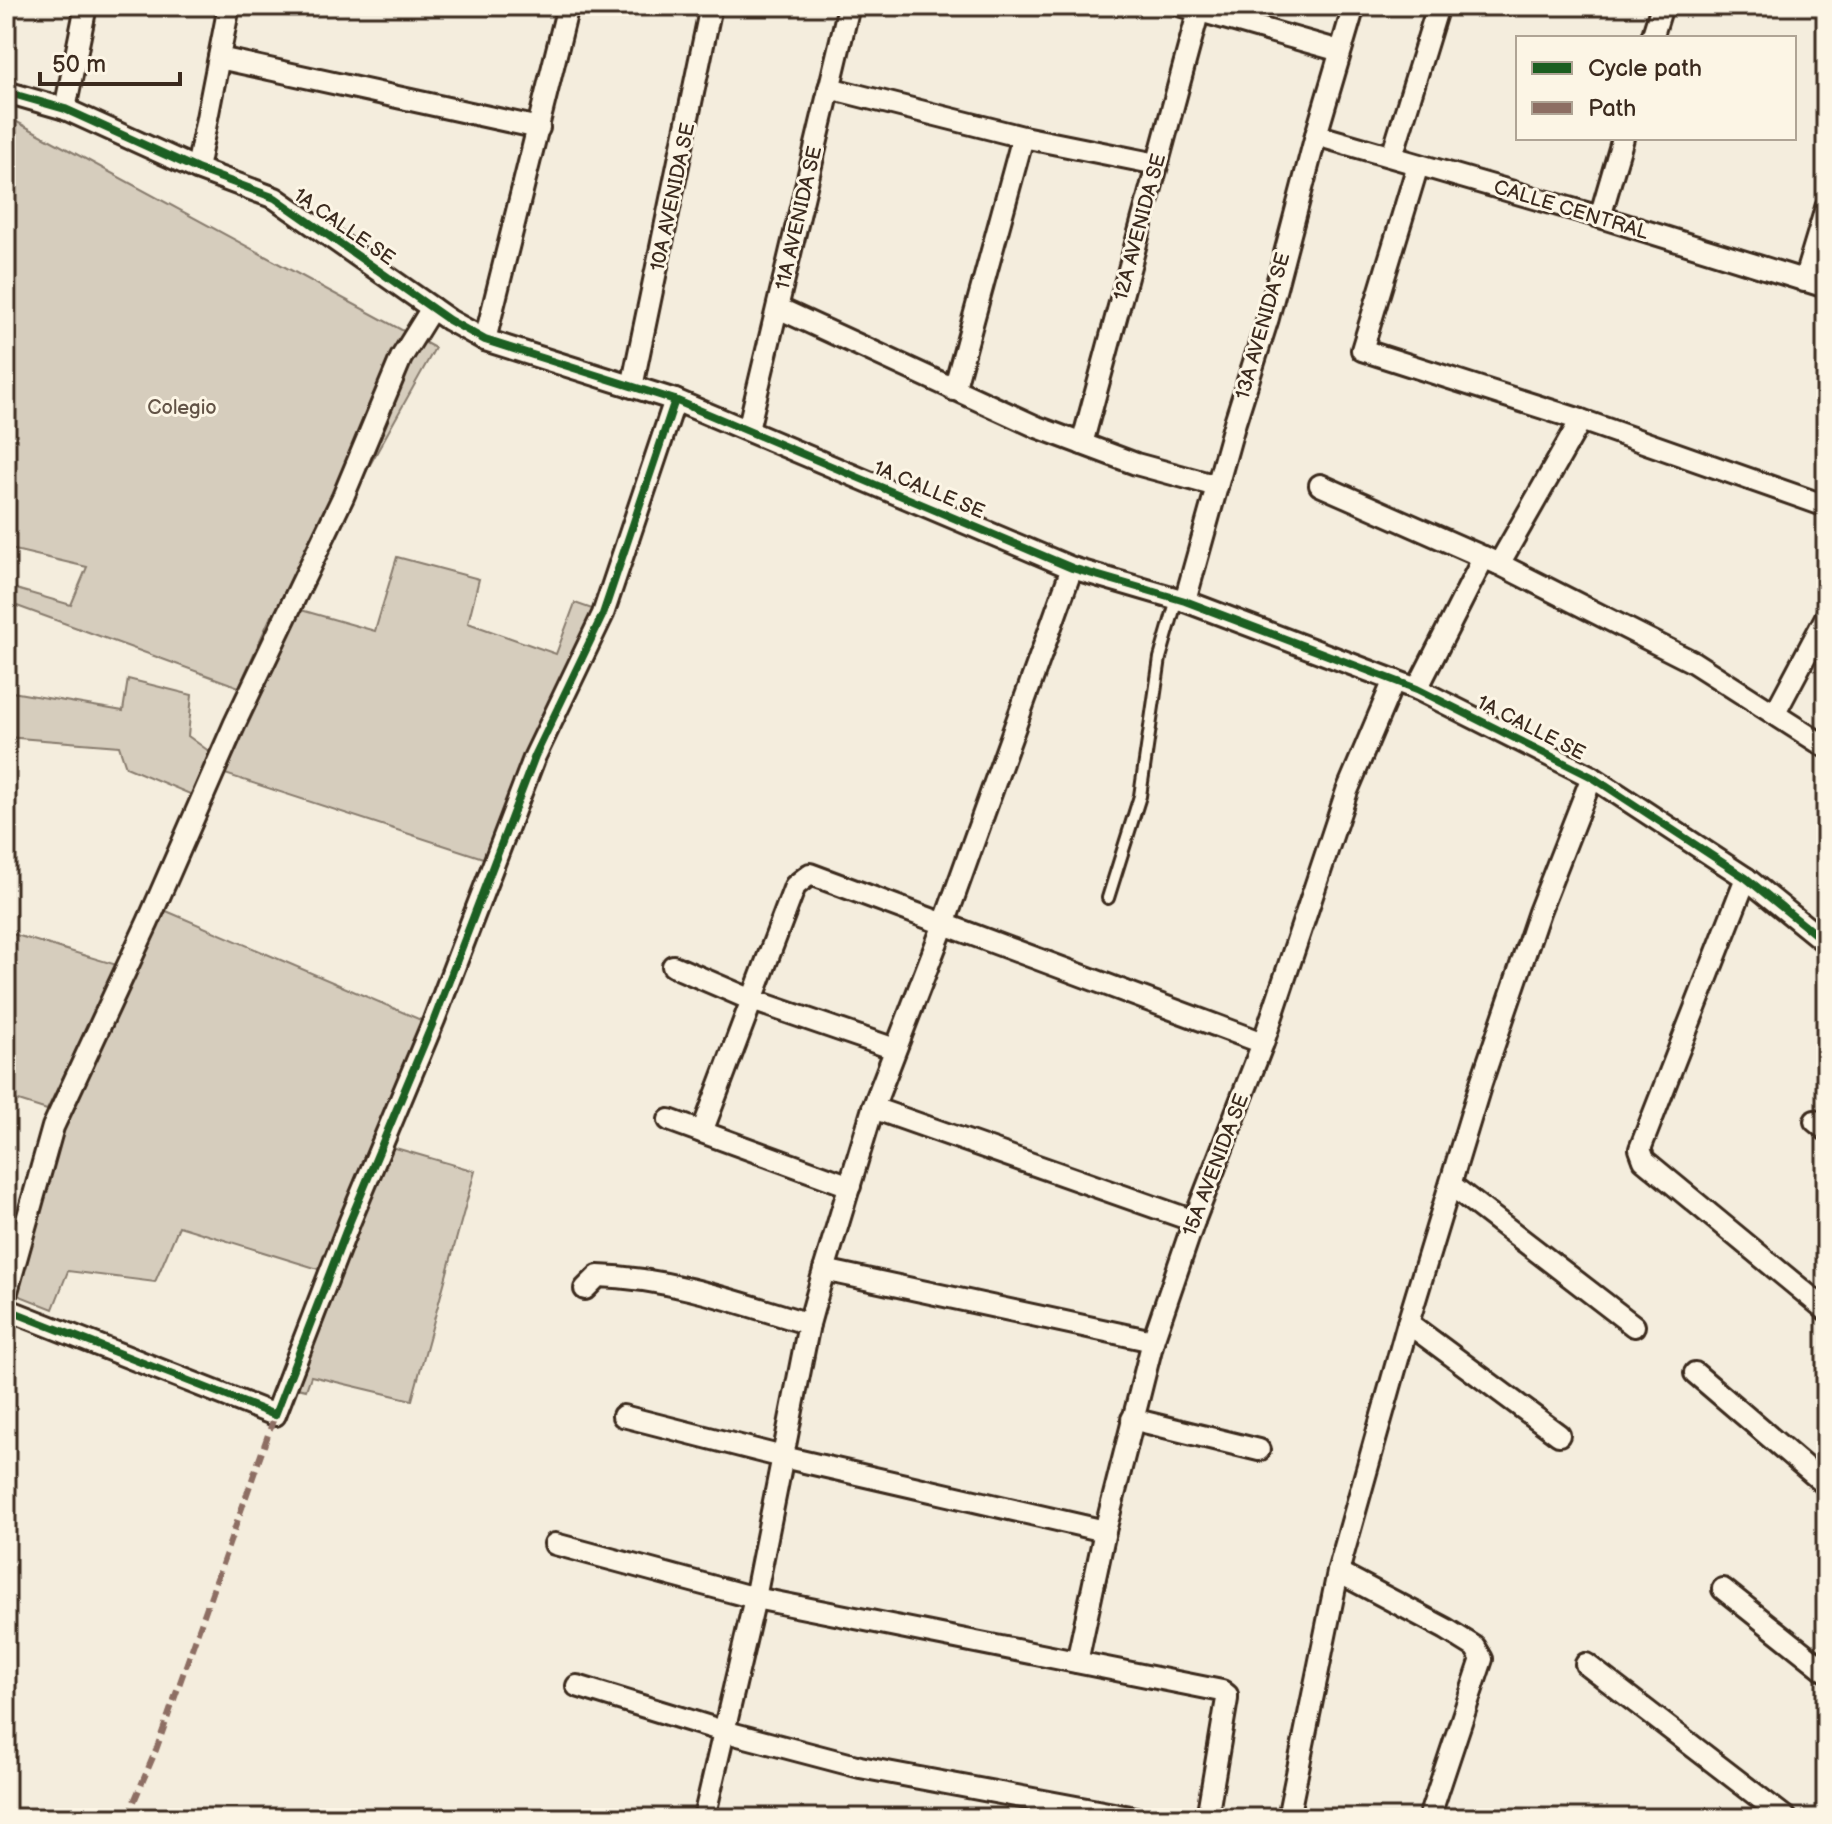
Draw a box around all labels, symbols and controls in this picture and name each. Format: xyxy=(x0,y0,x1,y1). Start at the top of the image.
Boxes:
scale bar xyxy=(40,36,180,86)
legend xyxy=(1516,36,1796,140)
text: 50 m xyxy=(52,50,106,79)
text: Cycle path xyxy=(1588,54,1702,83)
text: Path xyxy=(1588,94,1636,123)
street label: 10A AVENIDA SE xyxy=(646,121,700,273)
street label: 11A AVENIDA SE xyxy=(771,144,827,292)
street label: 12A AVENIDA SE xyxy=(1109,151,1171,303)
street label: CALLE CENTRAL xyxy=(1491,175,1652,245)
street label: 1A CALLE SE xyxy=(289,183,399,271)
street label: 13A AVENIDA SE xyxy=(1231,250,1295,402)
park label: Colegio xyxy=(147,396,217,420)
street label: 1A CALLE SE xyxy=(870,456,988,524)
street label: 1A CALLE SE xyxy=(1473,690,1589,766)
street label: 15A AVENIDA SE xyxy=(1178,1090,1254,1240)

